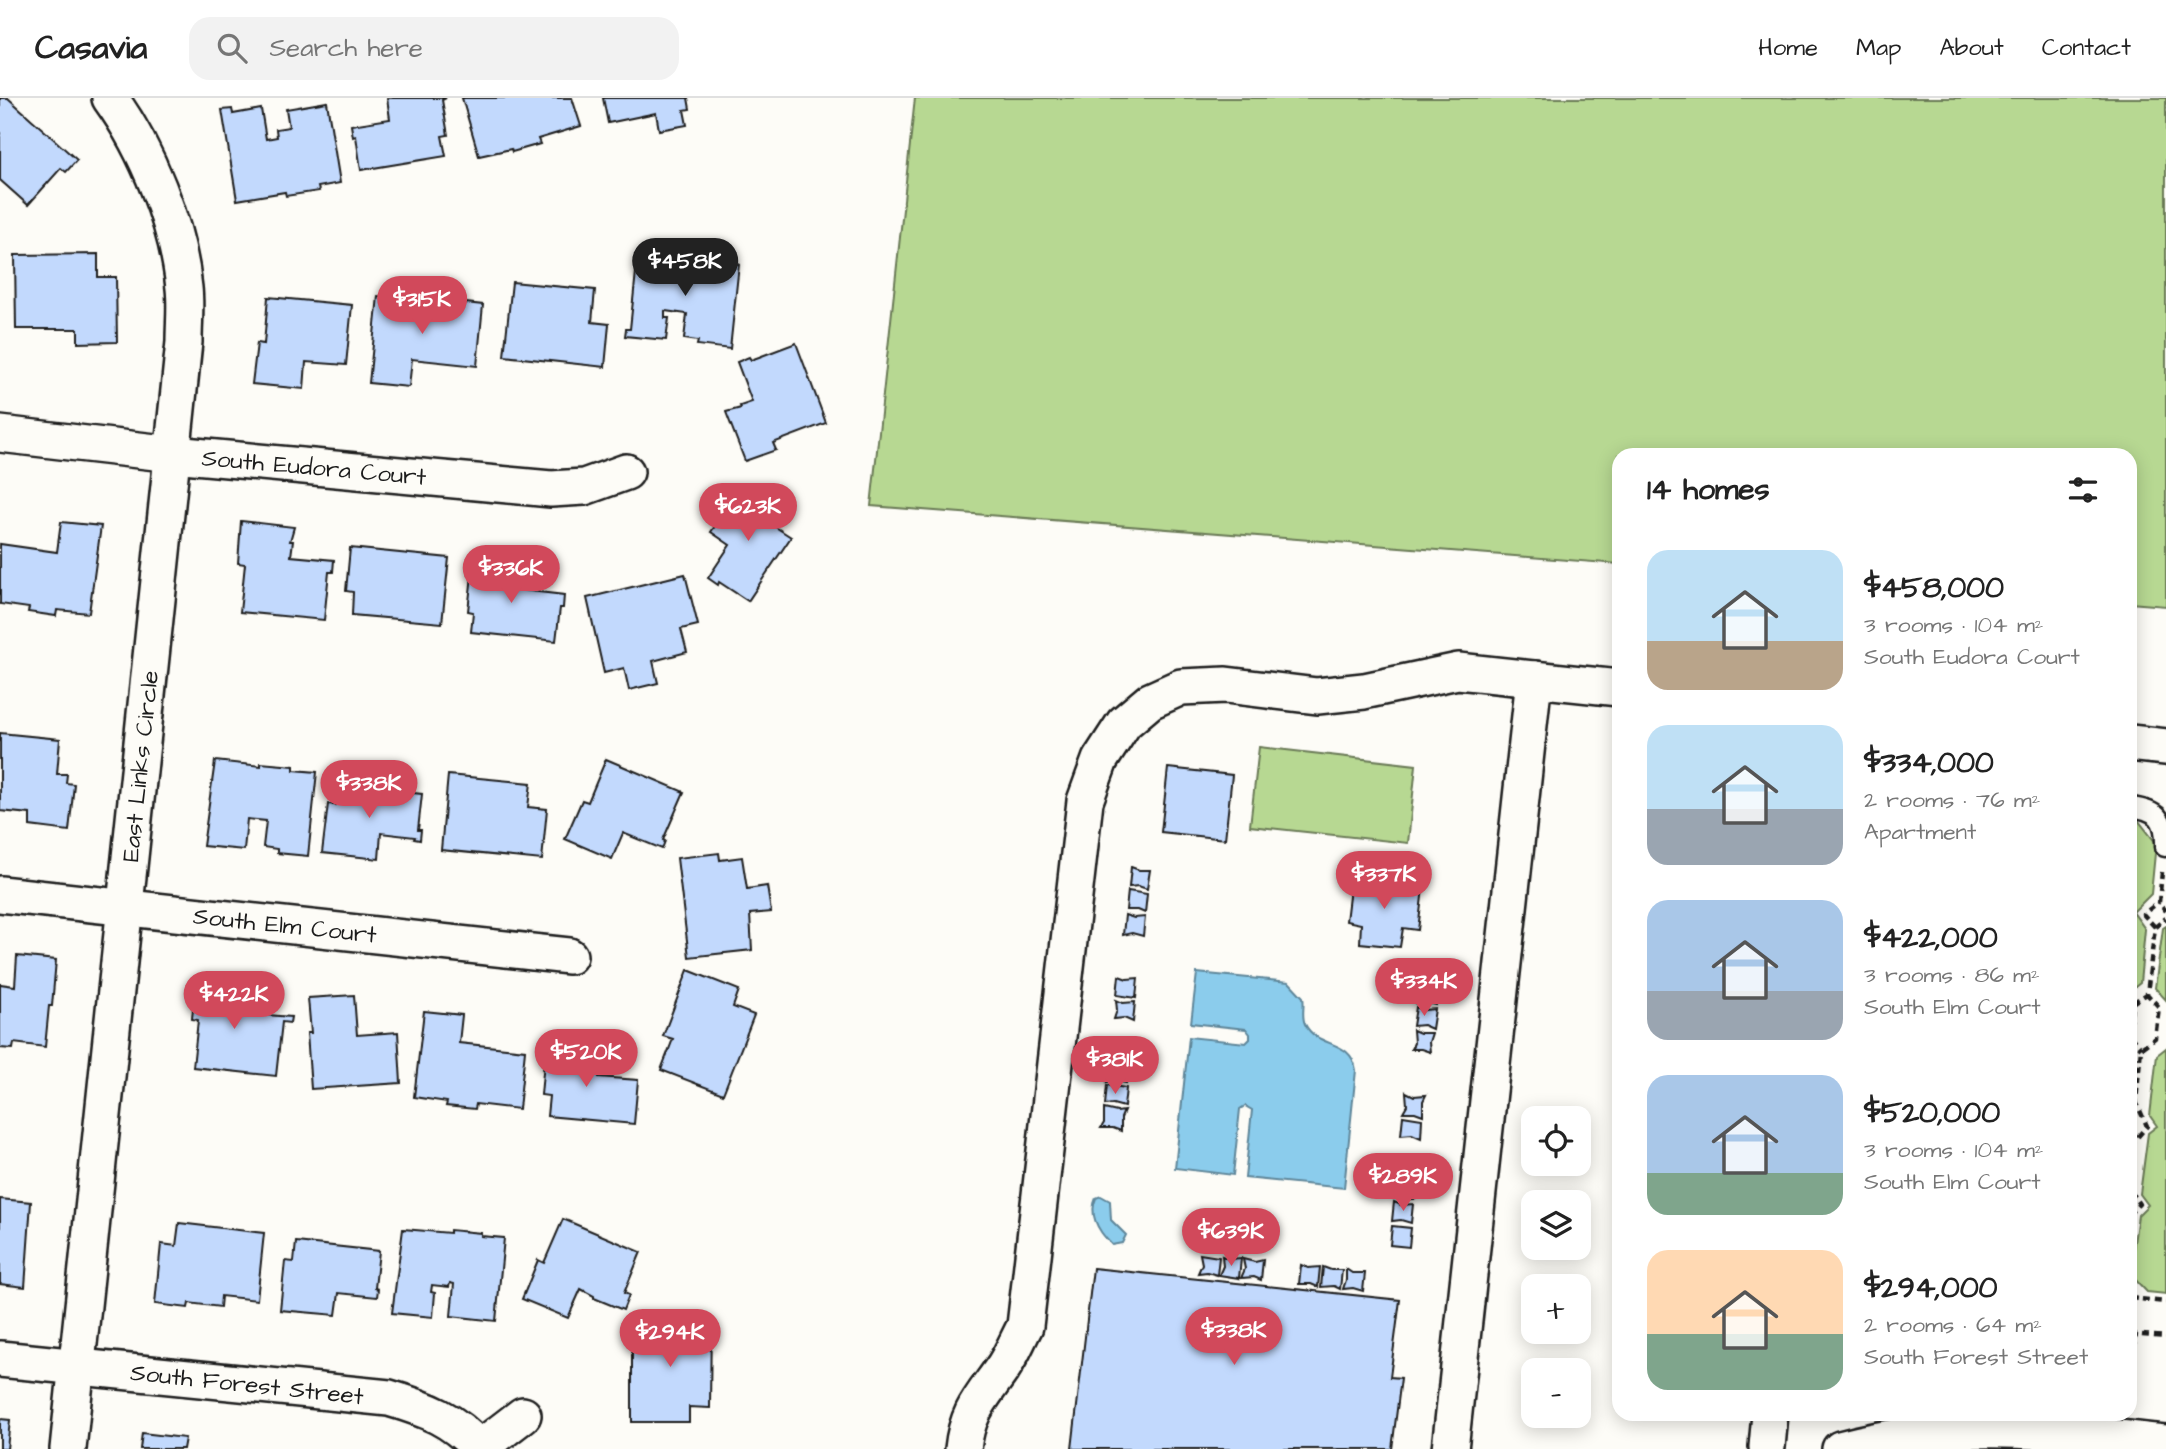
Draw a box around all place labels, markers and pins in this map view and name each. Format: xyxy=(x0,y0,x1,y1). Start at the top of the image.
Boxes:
pin: $458K xyxy=(636,238,734,298)
pin: $315K xyxy=(373,276,471,336)
pin: $623K xyxy=(699,484,797,543)
pin: $336K xyxy=(462,546,560,605)
pin: $338K xyxy=(320,760,418,820)
pin: $337K xyxy=(1335,852,1433,911)
pin: $334K xyxy=(1375,958,1473,1018)
pin: $422K xyxy=(185,972,283,1031)
pin: $520K xyxy=(537,1030,635,1089)
pin: $381K xyxy=(1066,1037,1164,1096)
pin: $289K xyxy=(1354,1154,1452,1213)
pin: $639K xyxy=(1182,1208,1280,1268)
pin: $338K xyxy=(1185,1308,1283,1367)
pin: $294K xyxy=(621,1310,719,1369)

